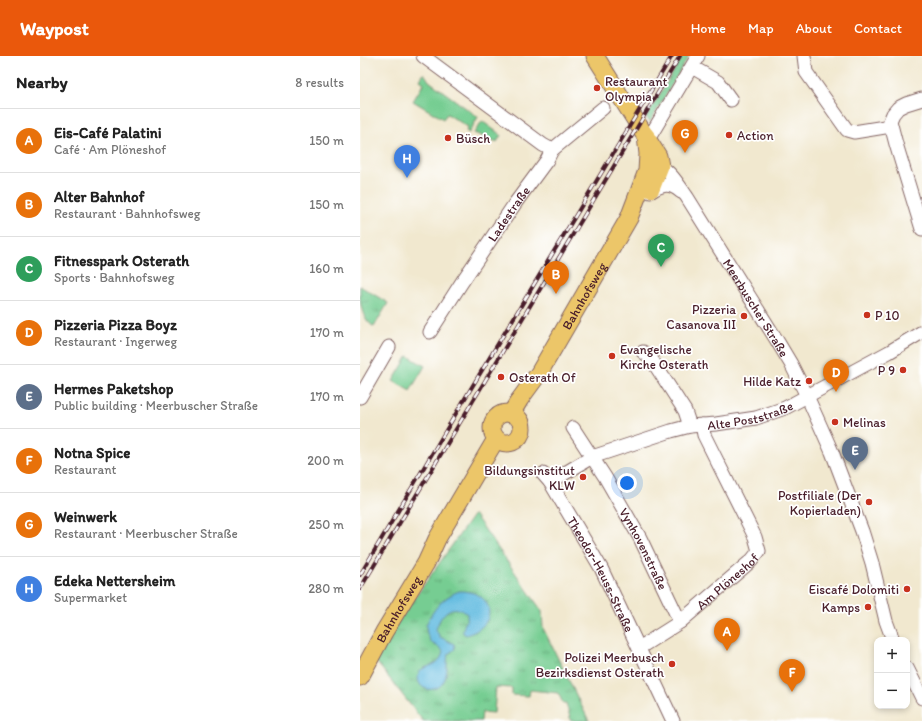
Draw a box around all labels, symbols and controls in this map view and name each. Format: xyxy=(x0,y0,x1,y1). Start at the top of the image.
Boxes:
text: Waypost xyxy=(20,17,89,40)
text: Home xyxy=(691,20,726,37)
text: Map xyxy=(748,20,774,37)
text: About xyxy=(796,20,832,37)
text: Contact xyxy=(854,20,902,37)
text: Nearby xyxy=(16,72,68,92)
place label: Restaurant Olympia xyxy=(605,74,668,104)
text: 8 results xyxy=(295,75,344,90)
marker: Restaurant Olympia xyxy=(592,83,602,93)
pin: G xyxy=(672,120,698,153)
text: Eis-Café Palatini xyxy=(54,124,162,142)
place label: Action xyxy=(737,128,774,143)
marker: Action xyxy=(724,130,734,140)
place label: Büsch xyxy=(456,131,490,146)
text: A xyxy=(25,133,33,148)
text: 150 m xyxy=(309,133,344,148)
marker: Büsch xyxy=(443,133,453,143)
text: Café · Am Plöneshof xyxy=(54,142,166,157)
pin: H xyxy=(394,145,420,178)
street label: Ladestraße xyxy=(485,183,533,244)
text: Alter Bahnhof xyxy=(54,188,144,206)
text: B xyxy=(25,197,33,212)
text: 150 m xyxy=(309,197,344,212)
text: Restaurant · Bahnhofsweg xyxy=(54,206,200,221)
pin: C xyxy=(648,234,674,267)
text: Fitnesspark Osterath xyxy=(54,252,189,270)
street label: Meerbuscher Straße xyxy=(720,256,792,360)
street label: Bahnhofsweg xyxy=(559,259,610,332)
text: C xyxy=(25,261,33,276)
text: 160 m xyxy=(309,261,344,276)
pin: B xyxy=(543,261,569,294)
text: Sports · Bahnhofsweg xyxy=(54,270,175,285)
place label: Pizzeria Casanova III xyxy=(666,302,736,332)
place label: P 10 xyxy=(875,308,899,323)
marker: P 10 xyxy=(862,310,872,320)
marker: Pizzeria Casanova III xyxy=(739,311,749,321)
text: Pizzeria Pizza Boyz xyxy=(54,316,177,334)
text: D xyxy=(25,325,33,340)
text: 170 m xyxy=(310,325,344,340)
text: Restaurant · Ingerweg xyxy=(54,334,177,349)
place label: Evangelische Kirche Osterath xyxy=(620,342,709,372)
marker: Evangelische Kirche Osterath xyxy=(607,351,617,361)
pin: D xyxy=(823,359,849,392)
place label: P 9 xyxy=(878,363,895,378)
marker: P 9 xyxy=(898,365,908,375)
place label: Osterath Of xyxy=(509,370,576,385)
marker: Osterath Of xyxy=(496,372,506,382)
place label: Hilde Katz xyxy=(743,374,801,389)
marker: Hilde Katz xyxy=(804,376,814,386)
text: Hermes Paketshop xyxy=(54,380,173,398)
text: E xyxy=(25,389,33,404)
text: 170 m xyxy=(310,389,344,404)
text: Public building · Meerbuscher Straße xyxy=(54,398,258,413)
street label: Alte Poststraße xyxy=(707,398,796,433)
place label: Melinas xyxy=(843,415,886,430)
marker: Melinas xyxy=(830,417,840,427)
pin: E xyxy=(842,437,868,470)
text: Notna Spice xyxy=(54,444,131,462)
text: F xyxy=(26,453,32,468)
text: 200 m xyxy=(307,453,344,468)
text: Restaurant xyxy=(54,462,116,477)
place label: Bildungsinstitut KLW xyxy=(484,463,575,493)
marker: Bildungsinstitut KLW xyxy=(578,472,588,482)
your location xyxy=(617,473,637,493)
place label: Postfiliale (Der Kopierladen) xyxy=(778,488,861,518)
marker: Postfiliale (Der Kopierladen) xyxy=(864,497,874,507)
street label: Vynhovenstraße xyxy=(616,505,670,592)
text: Weinwerk xyxy=(54,508,117,526)
street label: Theodor-Heuss-Straße xyxy=(564,514,637,634)
text: G xyxy=(25,517,33,532)
text: 250 m xyxy=(308,517,344,532)
text: Restaurant · Meerbuscher Straße xyxy=(54,526,238,541)
street label: Am Plöneshof xyxy=(693,551,762,613)
text: Edeka Nettersheim xyxy=(54,572,175,590)
street label: Bahnhofsweg xyxy=(373,573,425,645)
text: H xyxy=(25,581,34,596)
text: 280 m xyxy=(308,581,344,596)
place label: Eiscafé Dolomiti xyxy=(809,582,899,597)
marker: Eiscafé Dolomiti xyxy=(902,584,912,594)
text: Supermarket xyxy=(54,590,127,605)
place label: Kamps xyxy=(822,600,860,615)
marker: Kamps xyxy=(863,602,873,612)
pin: A xyxy=(714,618,740,651)
map controls xyxy=(874,637,910,709)
button: + xyxy=(874,637,910,673)
place label: Polizei Meerbusch Bezirksdienst Osterath xyxy=(536,650,664,680)
marker: Polizei Meerbusch Bezirksdienst Osterath xyxy=(667,659,677,669)
pin: F xyxy=(779,659,805,692)
button: − xyxy=(874,673,910,709)

